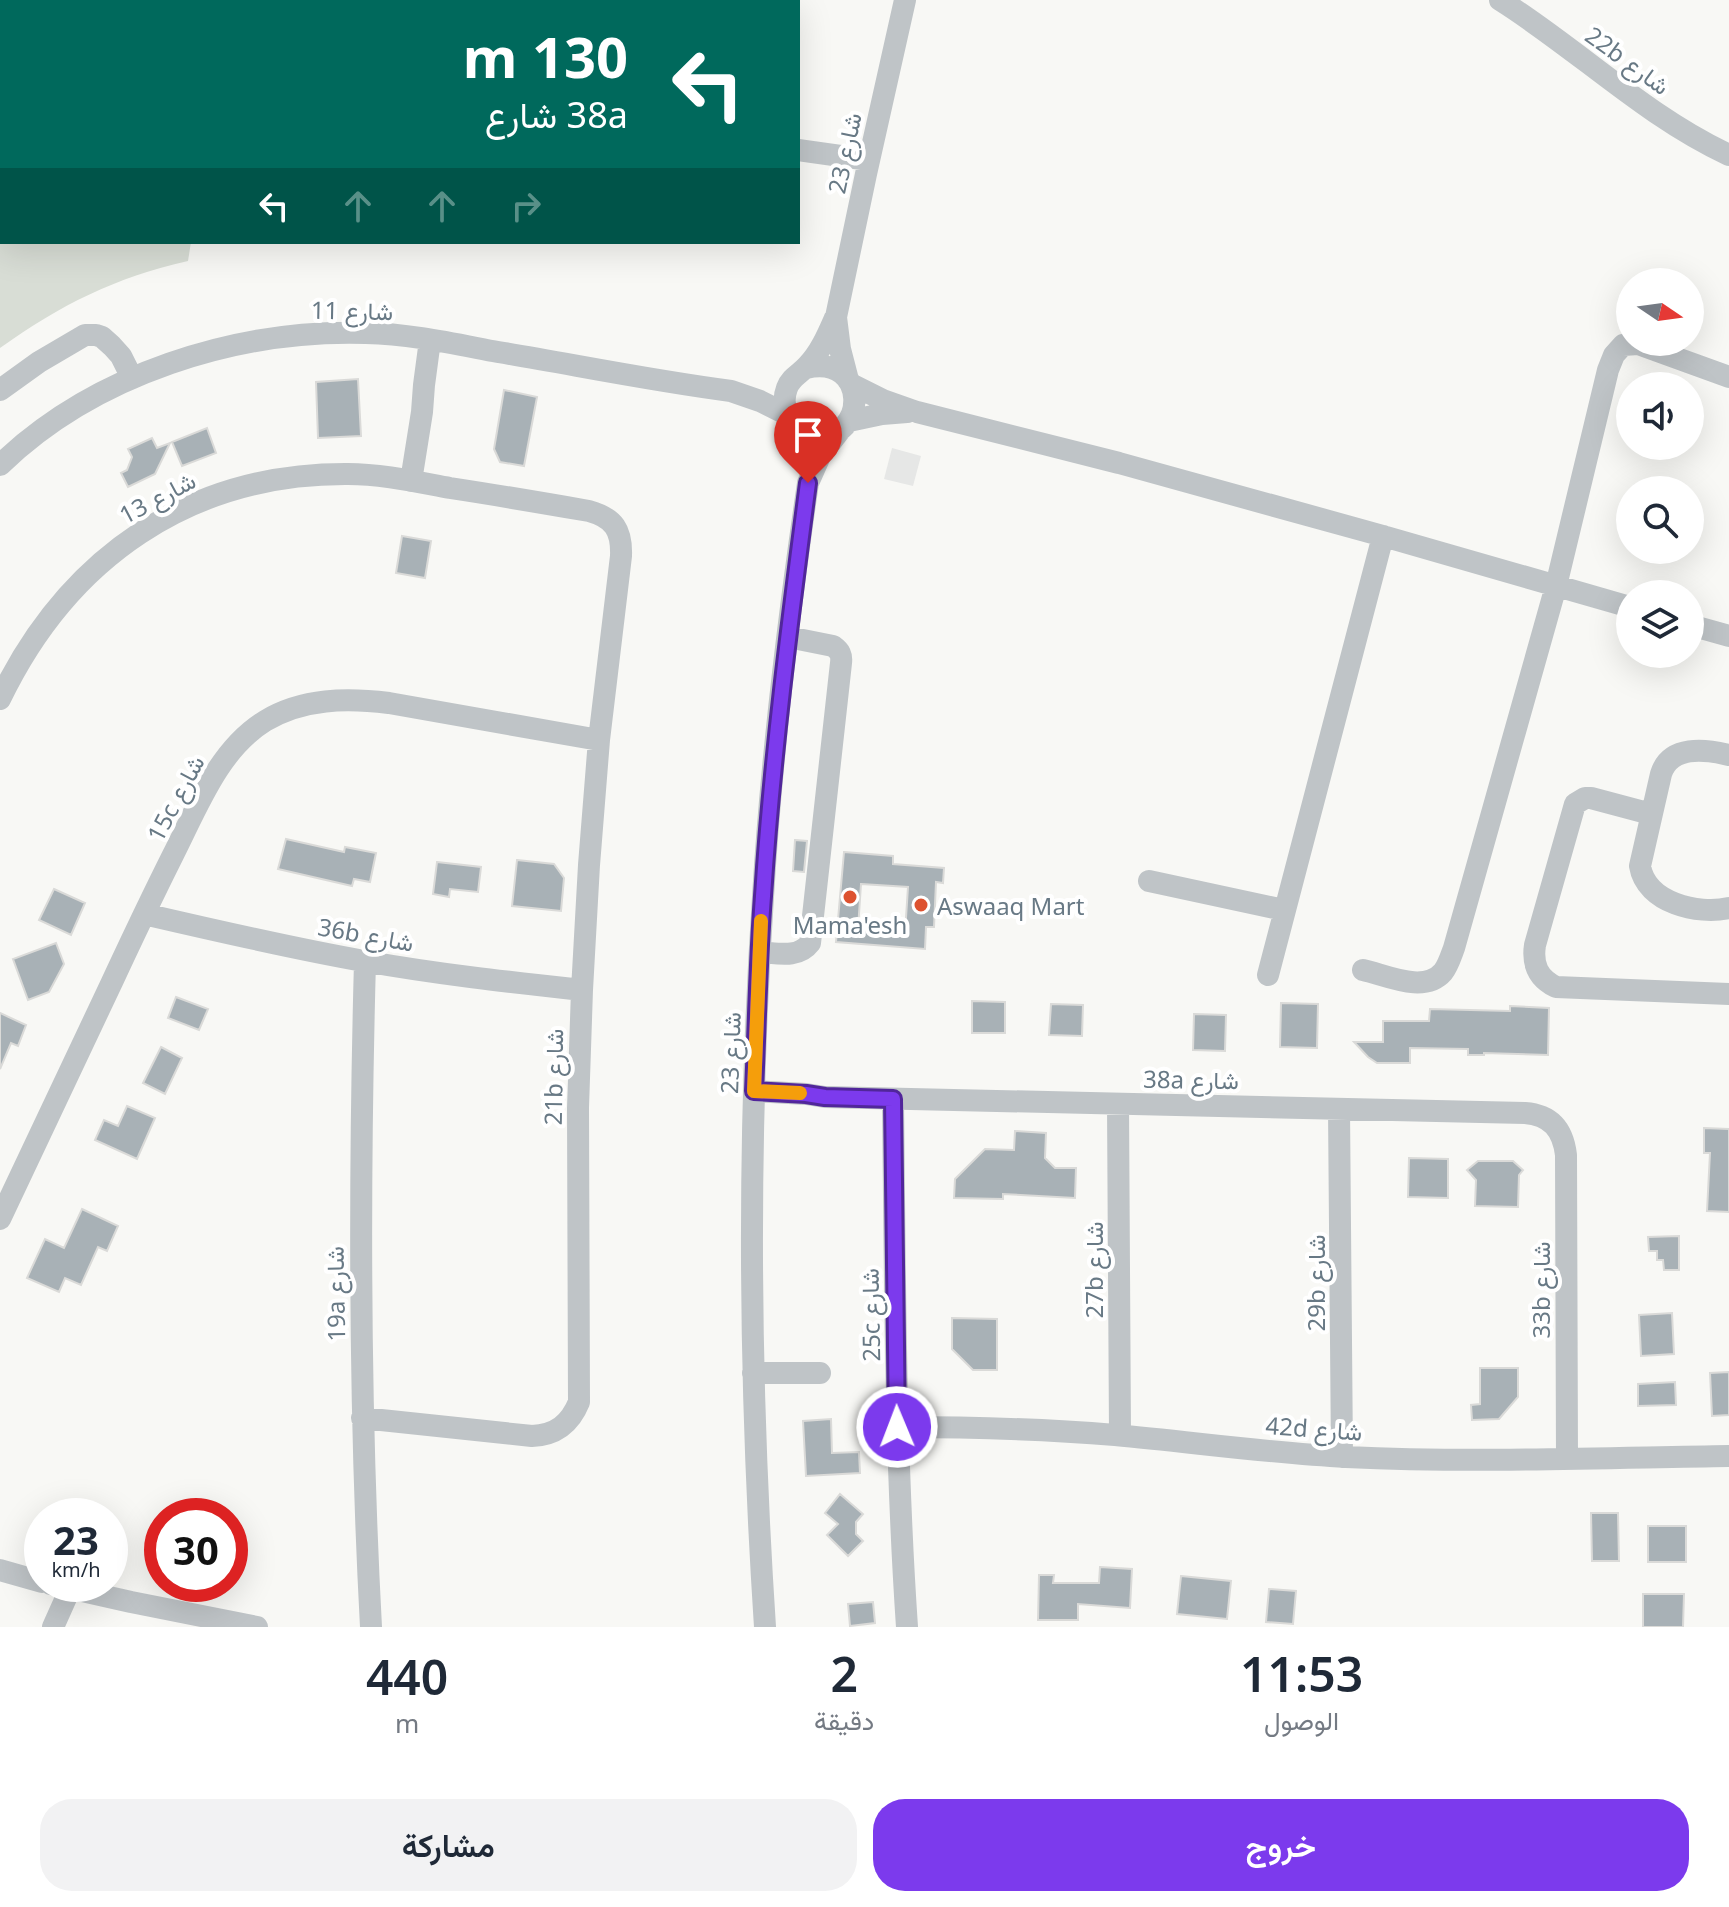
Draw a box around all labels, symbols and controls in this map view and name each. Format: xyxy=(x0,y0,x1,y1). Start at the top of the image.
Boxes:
text: 130 m xyxy=(463,18,628,94)
street label: 22b شارع xyxy=(1579,18,1677,103)
icon: left xyxy=(656,32,760,136)
text: 38a شارع xyxy=(485,90,628,139)
street label: شارع 23 xyxy=(819,109,870,197)
icon: left xyxy=(252,184,296,228)
icon: ahead xyxy=(336,184,380,228)
icon: ahead xyxy=(420,184,464,228)
icon: right xyxy=(504,184,548,228)
north arrow xyxy=(1616,268,1704,356)
map controls xyxy=(1616,268,1704,668)
street label: شارع 11 xyxy=(311,293,393,328)
button: sound xyxy=(1616,372,1704,460)
pin xyxy=(774,401,842,483)
icon: arrive xyxy=(786,413,830,457)
street label: شارع 13 xyxy=(113,463,201,532)
button: search xyxy=(1616,476,1704,564)
button: layers xyxy=(1616,580,1704,668)
street label: 15c شارع xyxy=(138,749,212,847)
marker: Mama'esh xyxy=(841,888,859,906)
place label: Aswaaq Mart xyxy=(937,889,1085,922)
marker: Aswaaq Mart xyxy=(912,896,930,914)
place label: Mama'esh xyxy=(793,908,907,941)
street label: 36b شارع xyxy=(315,909,417,960)
street label: شارع 23 xyxy=(712,1011,749,1095)
street label: 21b شارع xyxy=(536,1028,571,1126)
street label: 38a شارع xyxy=(1143,1062,1239,1097)
street label: 27b شارع xyxy=(1077,1222,1111,1318)
street label: 29b شارع xyxy=(1299,1235,1333,1331)
street label: 33b شارع xyxy=(1524,1242,1558,1338)
street label: 19a شارع xyxy=(318,1246,353,1342)
street label: 25c شارع xyxy=(853,1268,888,1362)
position arrow xyxy=(855,1385,939,1469)
street label: 42d شارع xyxy=(1265,1408,1363,1449)
speed limit sign: 30 xyxy=(144,1498,248,1602)
text: 23 xyxy=(53,1512,99,1567)
text: km/h xyxy=(51,1556,101,1583)
text: 2 xyxy=(830,1641,858,1706)
text: 11:53 xyxy=(1240,1641,1363,1706)
text: 440 xyxy=(366,1644,448,1709)
text: دقيقة xyxy=(814,1702,874,1738)
text: الوصول xyxy=(1264,1702,1339,1738)
text: m xyxy=(395,1705,419,1741)
button: مشاركة xyxy=(40,1799,857,1891)
button: خروج xyxy=(873,1799,1689,1891)

